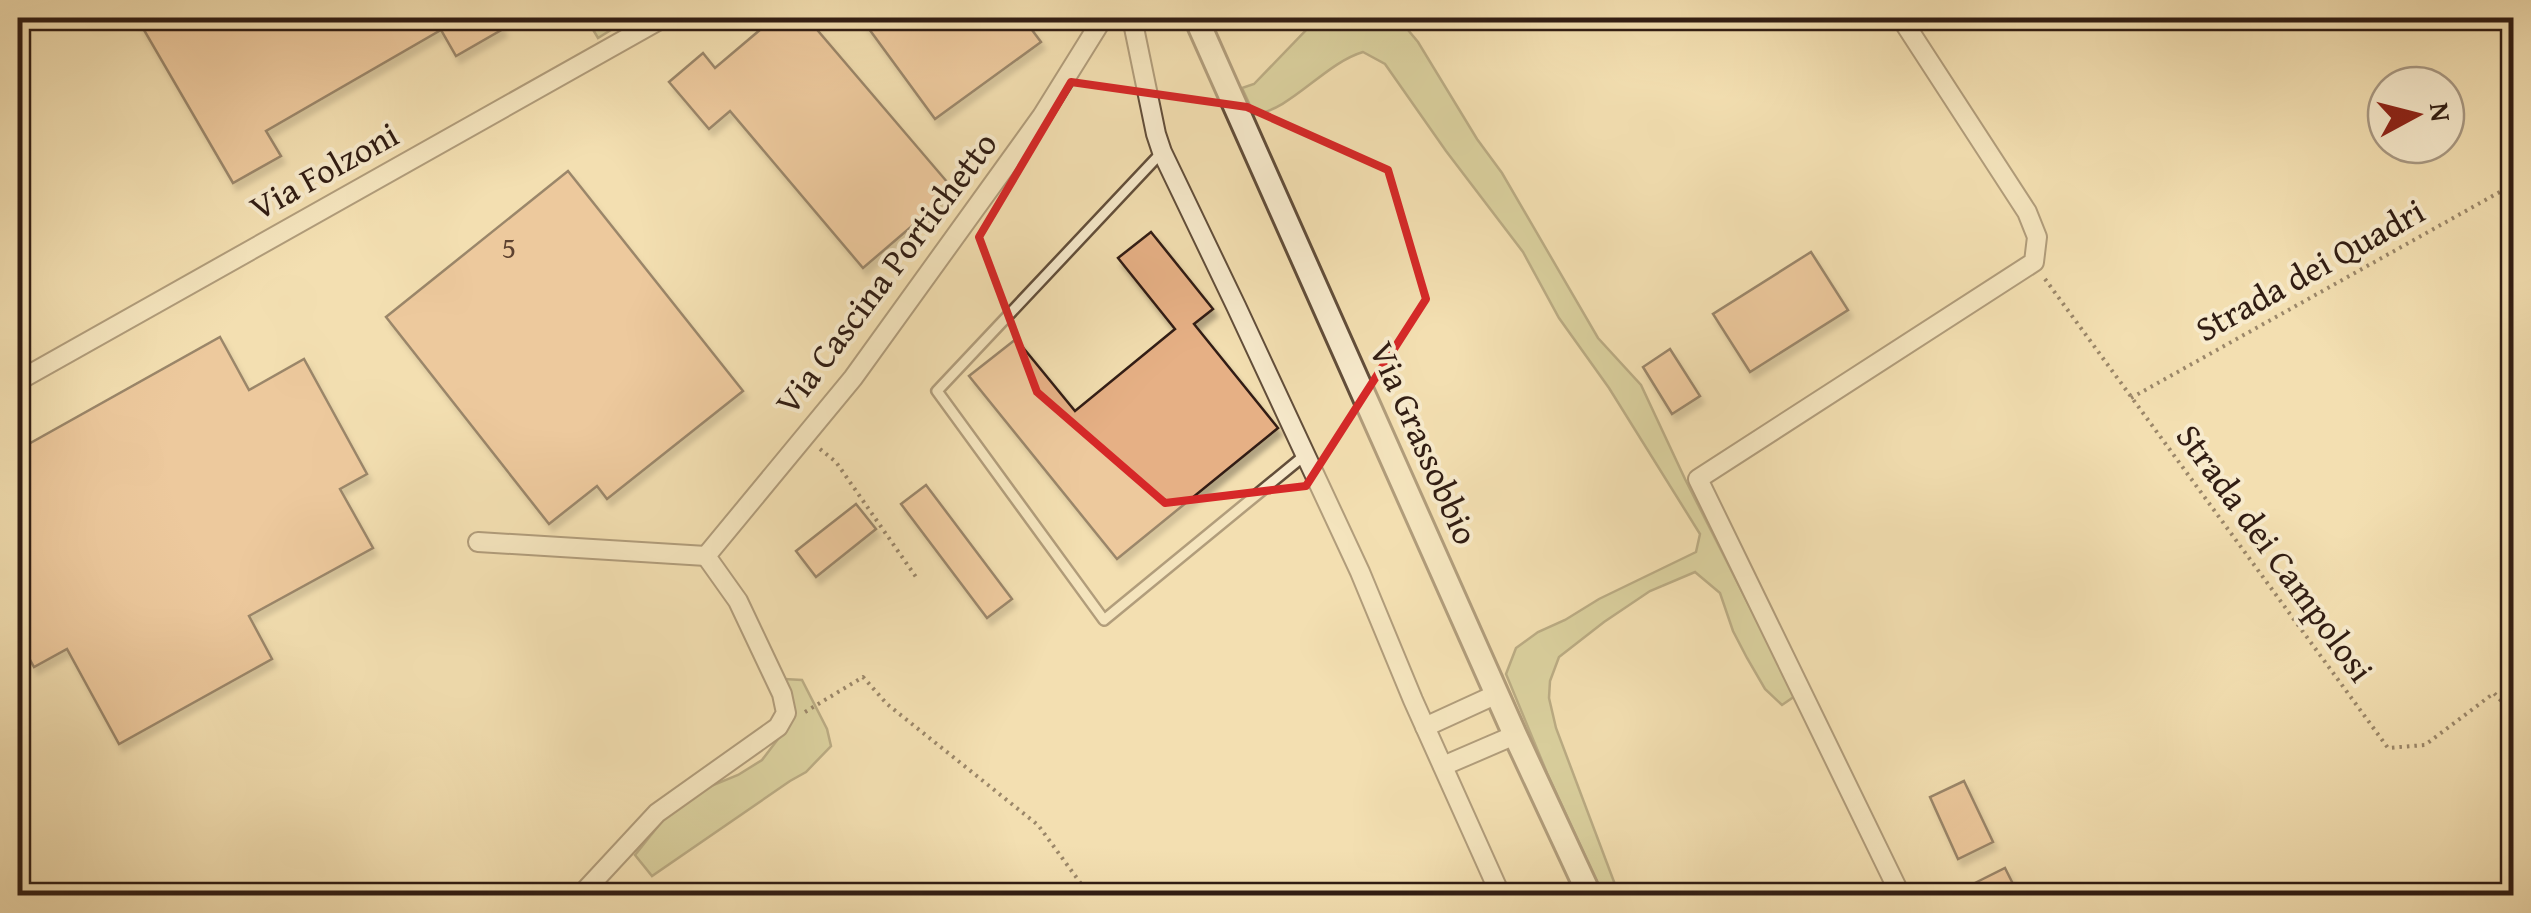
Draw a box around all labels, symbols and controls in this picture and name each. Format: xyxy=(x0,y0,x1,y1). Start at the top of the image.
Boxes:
north arrow xyxy=(2366,65,2466,165)
text: N xyxy=(2420,100,2463,124)
street label: Via Folzoni xyxy=(240,109,407,232)
street label: Via Cascina Portichetto xyxy=(762,121,1009,425)
street label: Strada dei Quadri xyxy=(2186,185,2434,354)
house number: 5 xyxy=(502,225,516,269)
street label: Via Grassobbio xyxy=(1357,333,1492,553)
street label: Strada dei Campolosi xyxy=(2164,413,2387,692)

